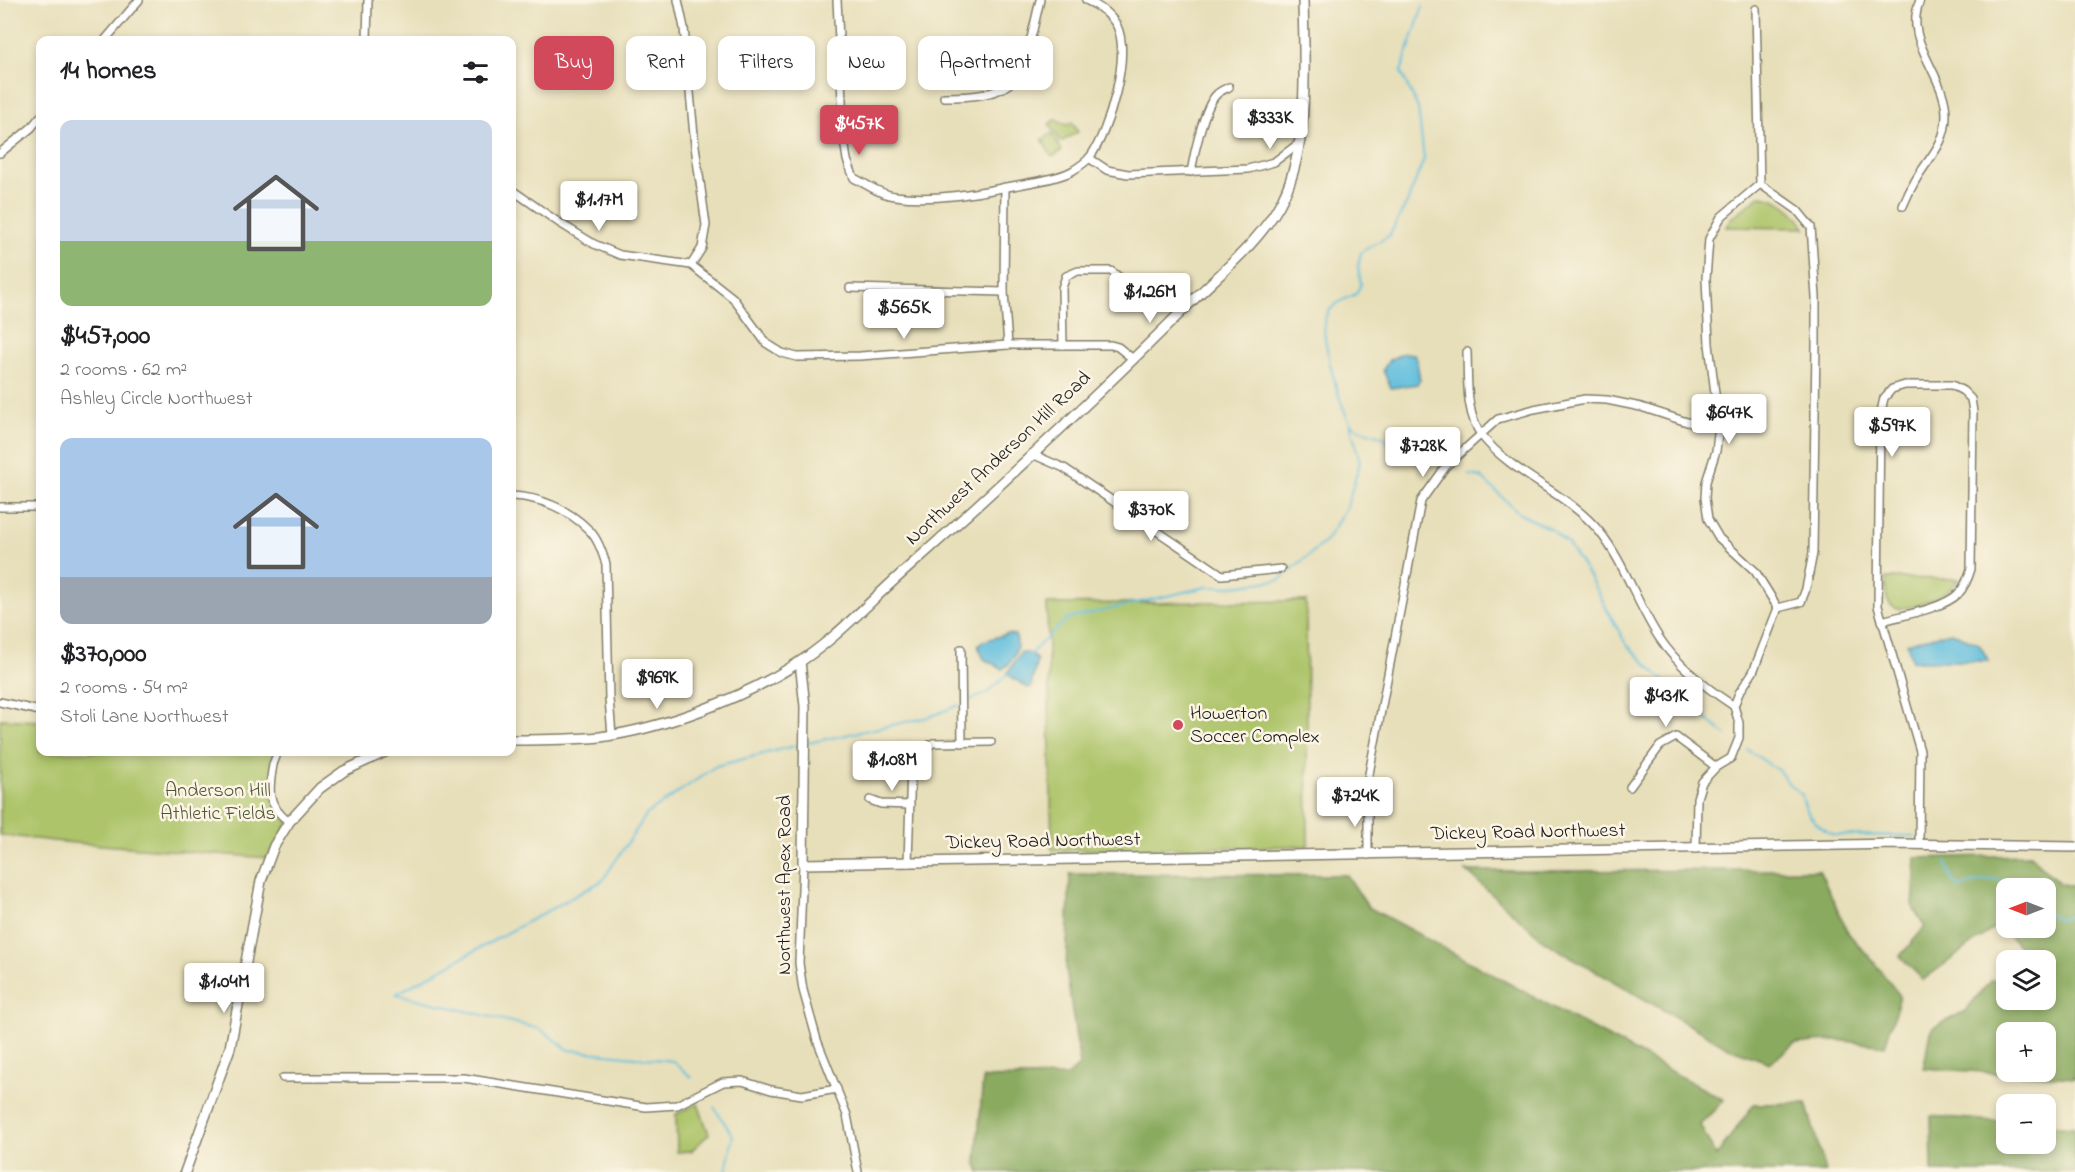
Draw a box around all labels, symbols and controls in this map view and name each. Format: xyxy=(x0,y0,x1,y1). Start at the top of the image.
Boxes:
chip: Buy xyxy=(534,36,614,90)
chip: Rent xyxy=(626,36,706,90)
chip: Filters xyxy=(718,36,815,90)
chip: New xyxy=(827,36,906,90)
chip: Apartment xyxy=(918,36,1053,90)
text: 14 homes xyxy=(60,53,156,91)
icon: filters xyxy=(459,56,492,89)
pin: $333K xyxy=(1228,99,1312,150)
text: $333K xyxy=(1247,104,1293,133)
pin: $457K xyxy=(817,105,901,156)
text: $457K xyxy=(834,110,884,139)
icon: home xyxy=(222,159,330,267)
pin: $1.17M xyxy=(550,181,648,232)
text: $1.17M xyxy=(574,186,624,215)
pin: $1.26M xyxy=(1101,273,1199,324)
text: $1.26M xyxy=(1123,278,1177,307)
pin: $565K xyxy=(862,289,946,340)
text: $565K xyxy=(877,294,931,323)
text: $457,000 xyxy=(60,318,150,356)
text: 2 rooms · 62 m² xyxy=(60,356,187,385)
street label: Northwest Anderson Hill Road xyxy=(900,365,1098,553)
text: Ashley Circle Northwest xyxy=(60,385,253,414)
pin: $647K xyxy=(1687,394,1771,445)
text: $647K xyxy=(1705,399,1753,428)
pin: $597K xyxy=(1850,407,1934,458)
text: $597K xyxy=(1868,412,1916,441)
pin: $728K xyxy=(1381,427,1465,478)
text: $728K xyxy=(1399,432,1447,461)
icon: home xyxy=(222,477,330,585)
pin: $370K xyxy=(1109,491,1193,542)
text: $370K xyxy=(1128,496,1174,525)
text: $370,000 xyxy=(60,636,147,674)
pin: $969K xyxy=(615,659,699,710)
text: $969K xyxy=(636,664,678,693)
text: 2 rooms · 54 m² xyxy=(60,674,188,703)
pin: $431K xyxy=(1624,677,1708,728)
text: $431K xyxy=(1644,682,1688,711)
place label: Howerton Soccer Complex xyxy=(1190,700,1320,752)
text: Stoli Lane Northwest xyxy=(60,703,229,732)
marker: Howerton Soccer Complex xyxy=(1171,718,1185,732)
pin: $1.08M xyxy=(843,741,941,792)
text: $1.08M xyxy=(867,746,917,775)
park label: Anderson Hill Athletic Fields xyxy=(160,777,276,829)
pin: $724K xyxy=(1313,777,1397,828)
text: $724K xyxy=(1331,782,1379,811)
street label: Northwest Apex Road xyxy=(771,795,800,975)
street label: Dickey Road Northwest xyxy=(1429,817,1626,849)
street label: Dickey Road Northwest xyxy=(944,826,1141,858)
north arrow xyxy=(1996,878,2056,938)
map controls xyxy=(1996,878,2056,1154)
button: layers xyxy=(1996,950,2056,1010)
pin: $1.04M xyxy=(175,963,273,1014)
text: $1.04M xyxy=(198,968,250,997)
button: + xyxy=(1996,1022,2056,1082)
button: − xyxy=(1996,1094,2056,1154)

